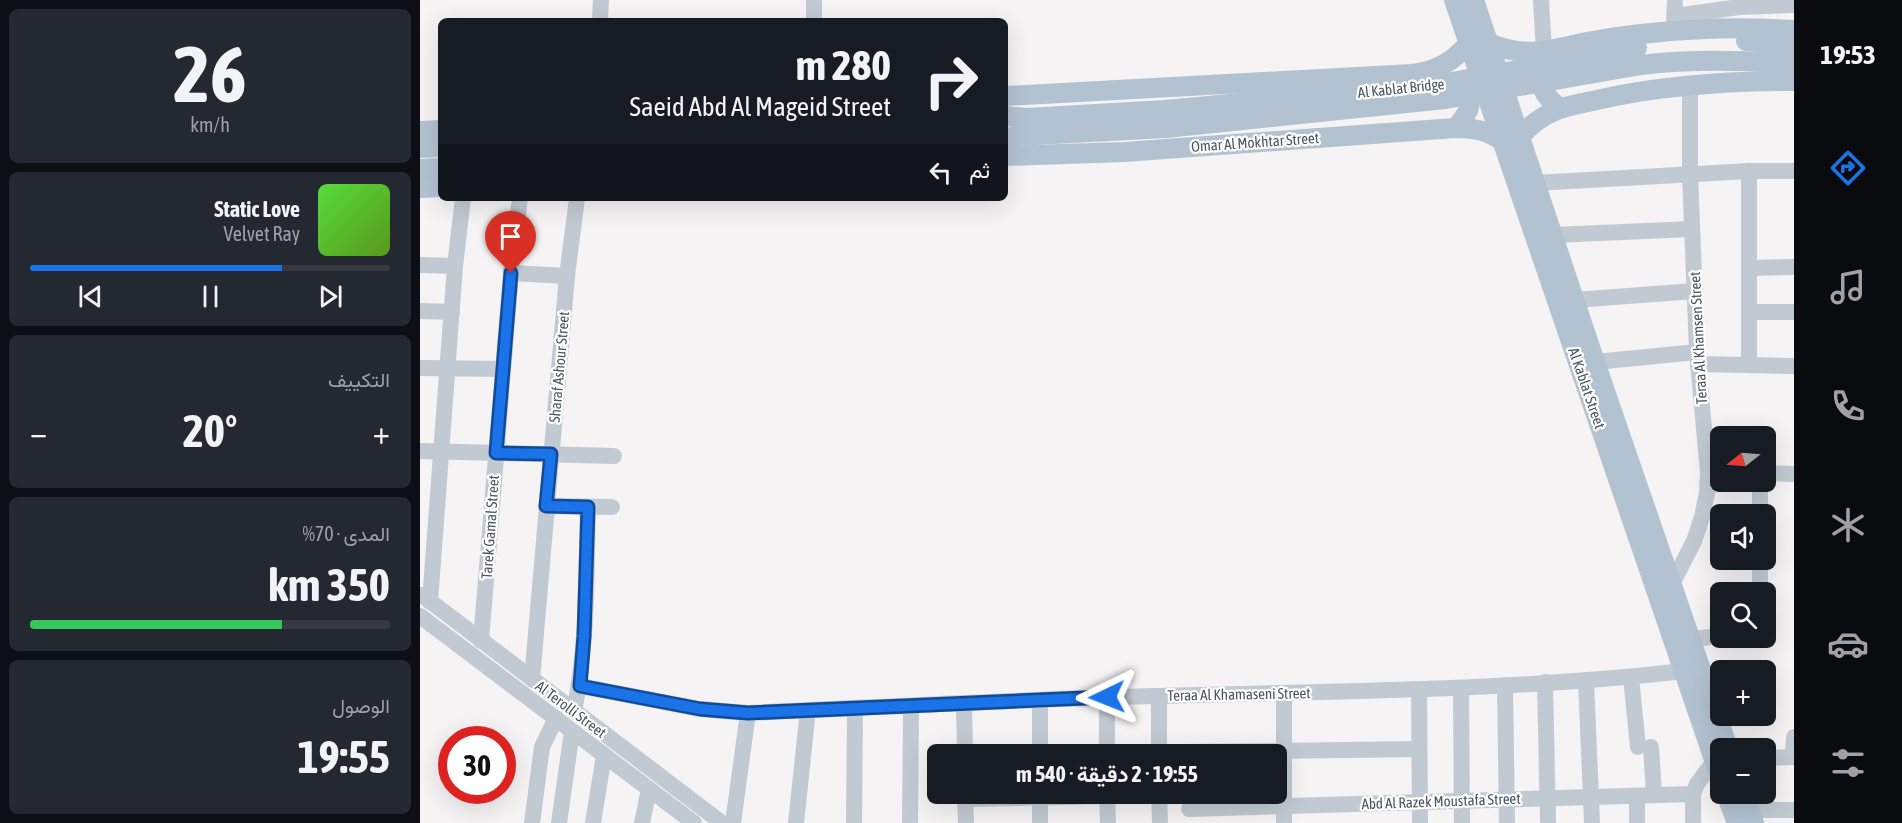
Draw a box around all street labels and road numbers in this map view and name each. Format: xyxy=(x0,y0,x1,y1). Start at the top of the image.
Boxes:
street label: Al Kablat Bridge xyxy=(1357,75,1445,101)
street label: Omar Al Mokhtar Street xyxy=(1191,129,1319,155)
street label: Teraa Al Khamsen Street xyxy=(1686,271,1710,405)
street label: Sharaf Ashour Street xyxy=(546,311,572,423)
street label: Al Kablat Street xyxy=(1565,345,1609,431)
street label: Tarek Gamal Street xyxy=(478,475,502,579)
street label: Al Terolli Street xyxy=(532,677,610,741)
street label: Teraa Al Khamaseni Street xyxy=(1167,684,1311,704)
street label: Abd Al Razek Moustafa Street xyxy=(1361,790,1521,812)

